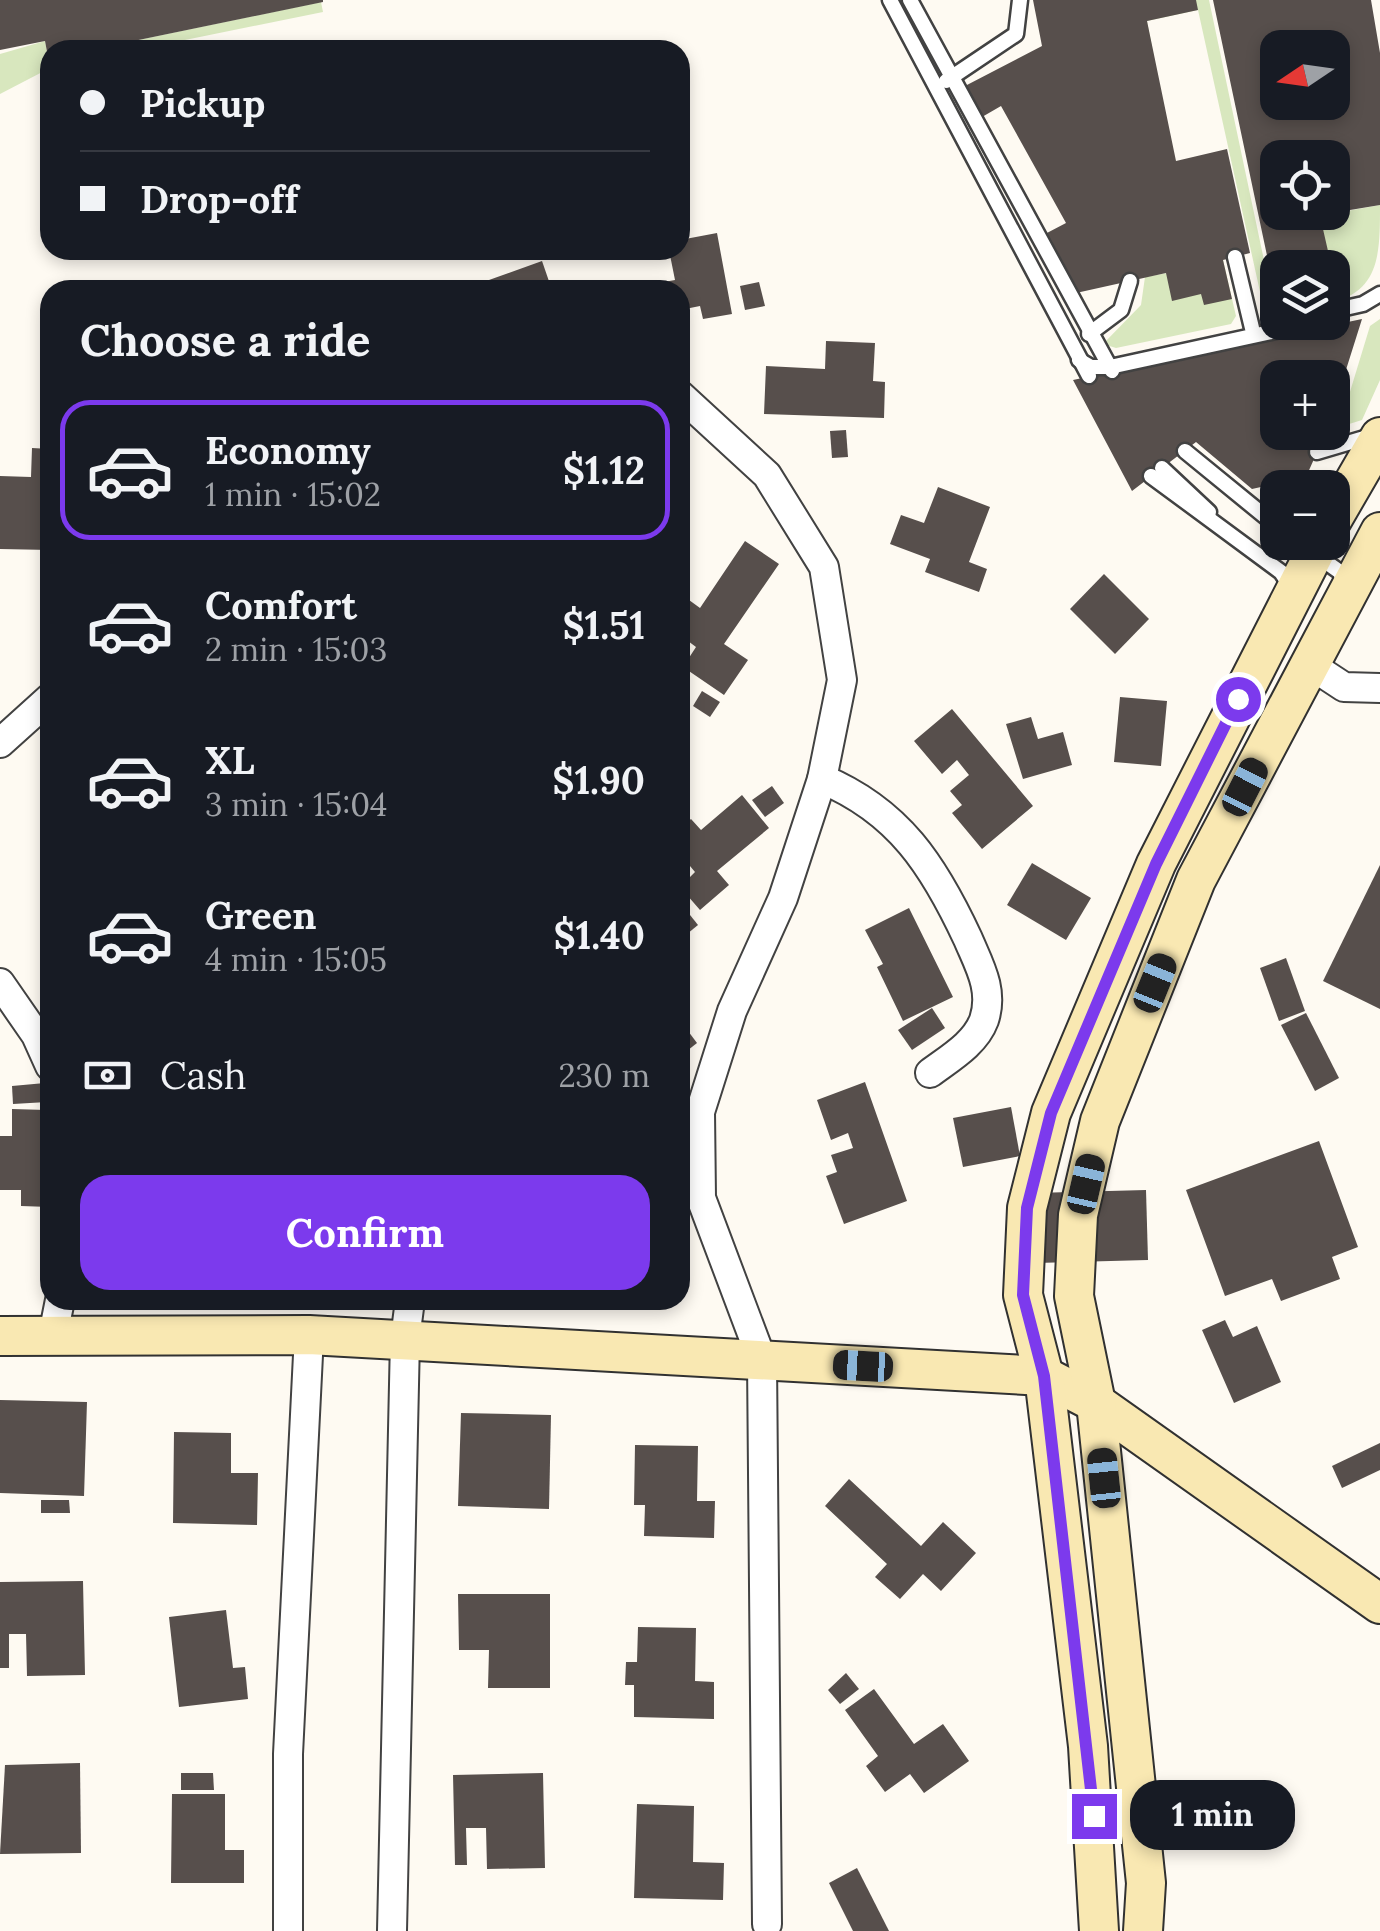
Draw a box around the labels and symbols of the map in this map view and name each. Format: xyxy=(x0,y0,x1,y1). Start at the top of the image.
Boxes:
north arrow xyxy=(1260,30,1350,120)
route start xyxy=(1216,677,1261,722)
car xyxy=(1218,753,1272,821)
car xyxy=(1130,950,1180,1016)
car xyxy=(1065,1151,1107,1217)
car xyxy=(832,1349,894,1383)
car xyxy=(1086,1447,1122,1509)
callout: 1 min xyxy=(1129,1781,1294,1851)
route end xyxy=(1072,1794,1117,1839)

